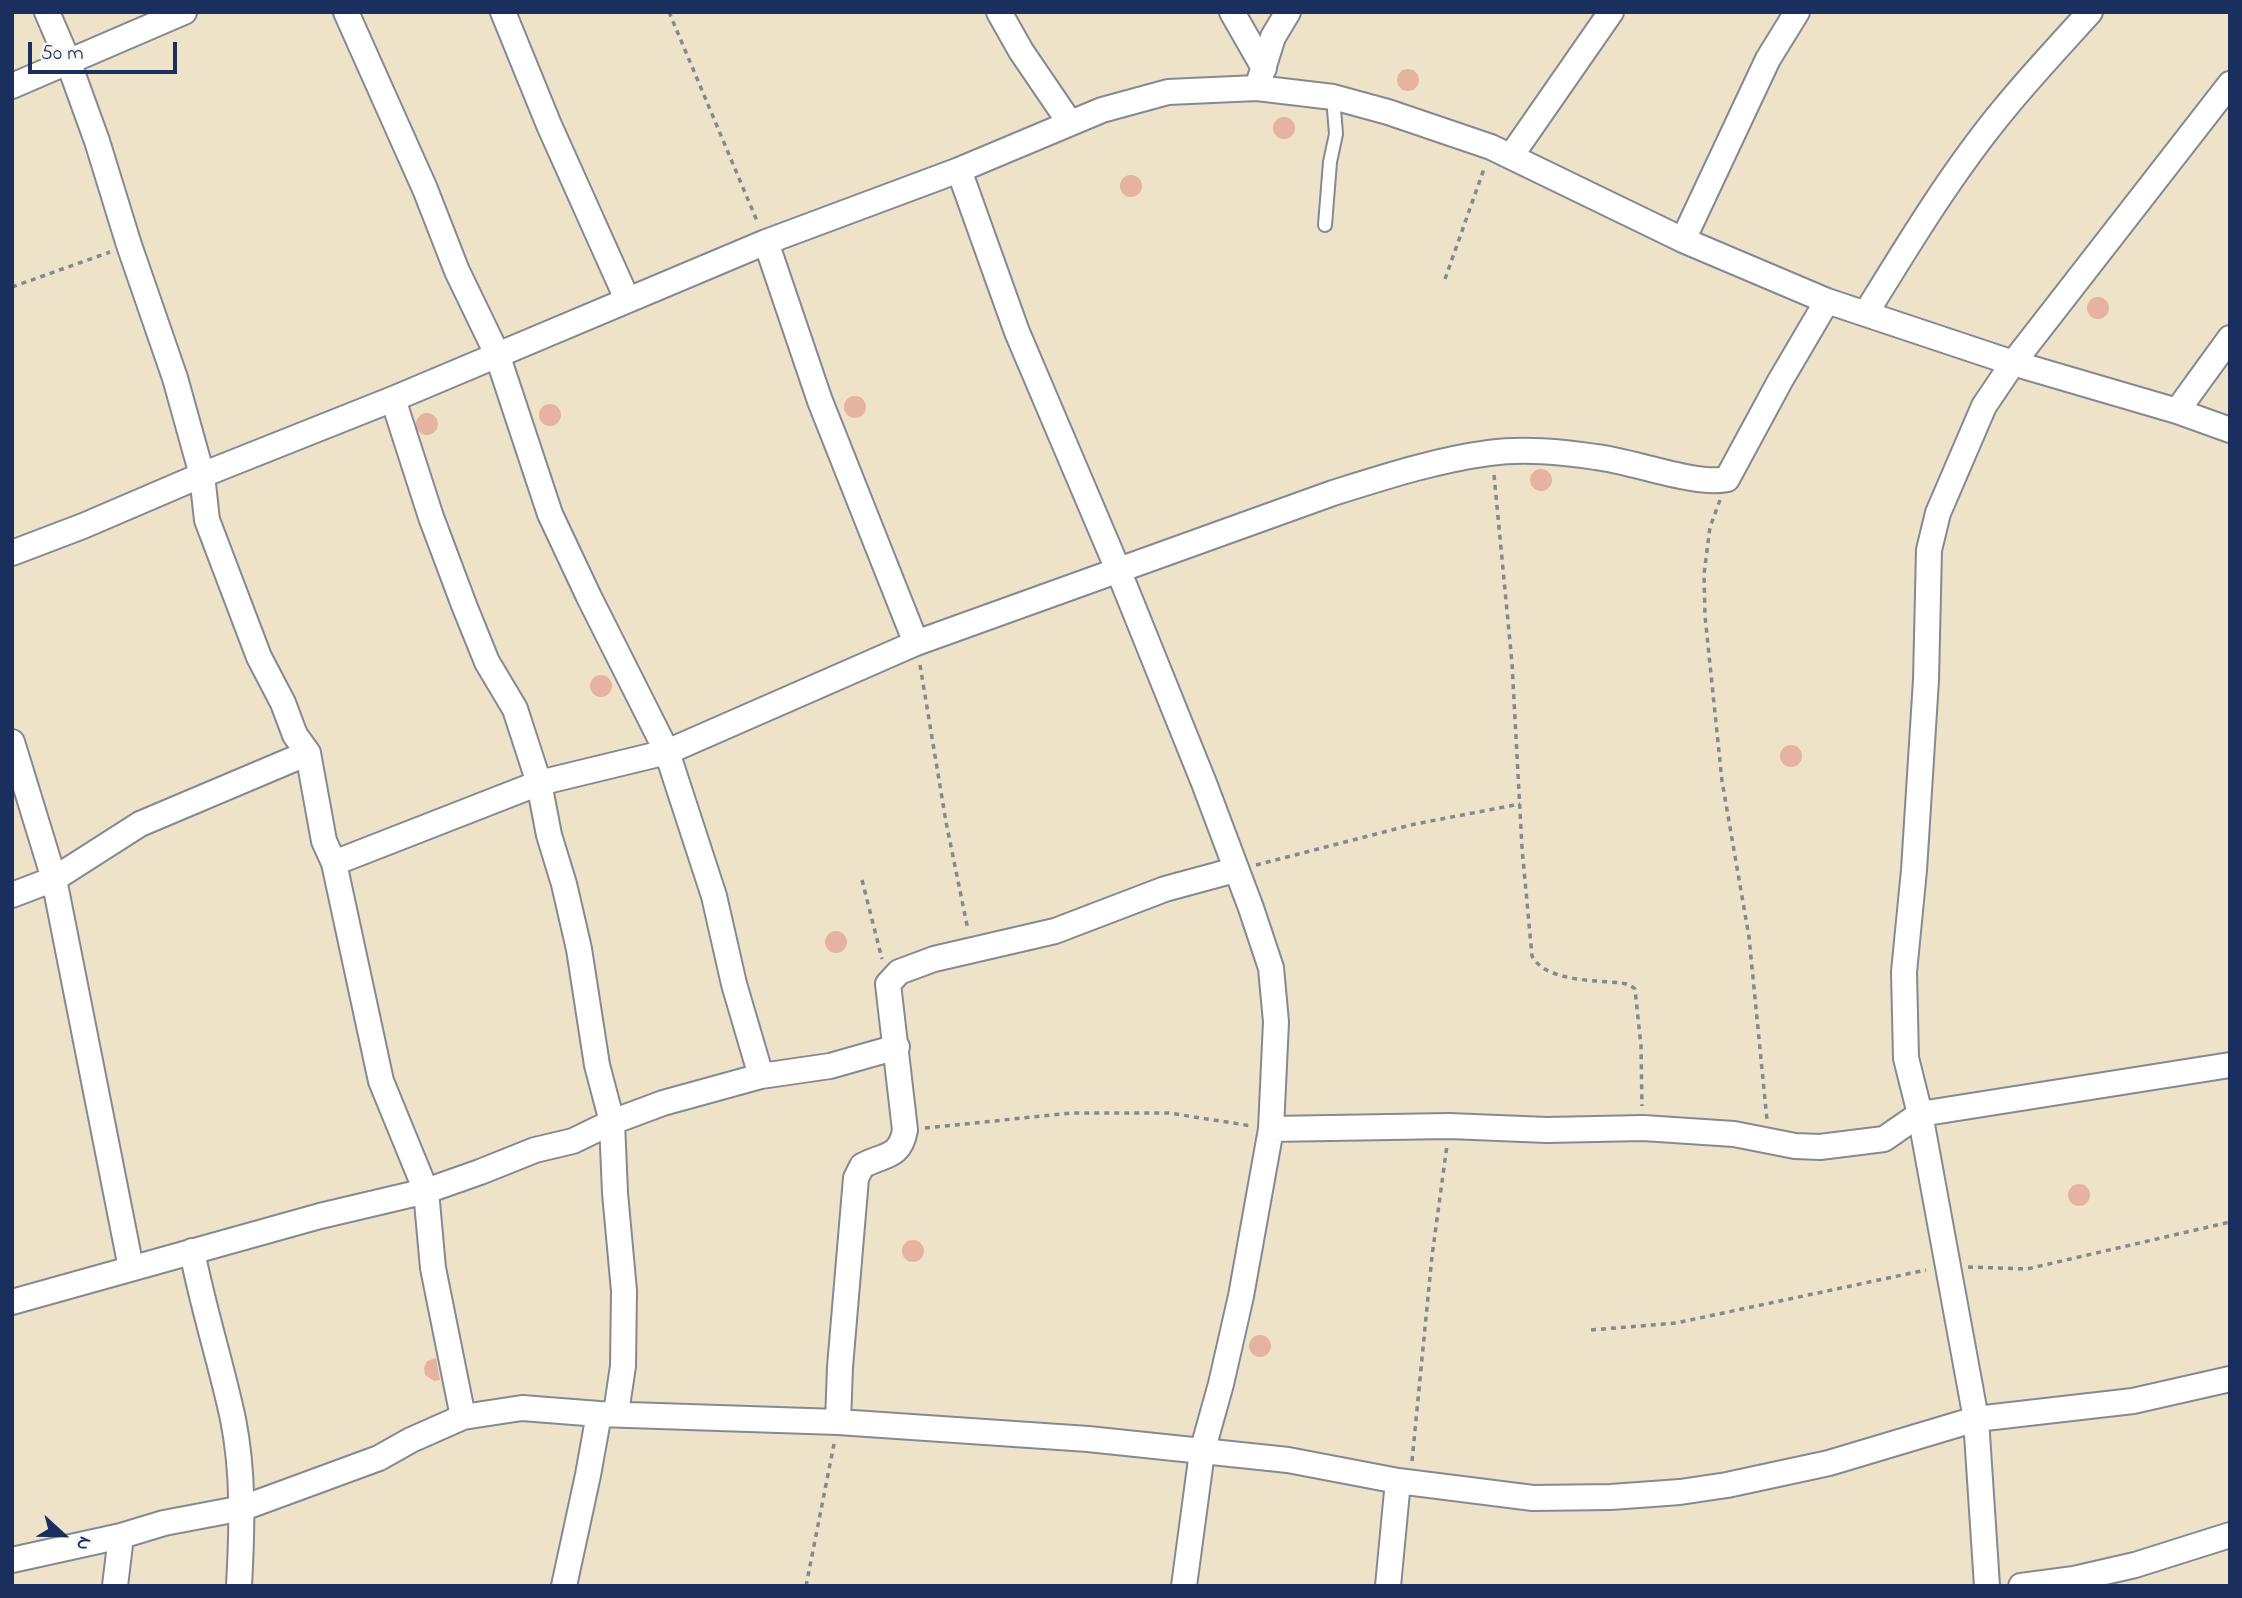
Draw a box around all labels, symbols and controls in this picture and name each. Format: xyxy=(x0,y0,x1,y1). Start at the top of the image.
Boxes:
scale bar xyxy=(32,28,180,72)
text: 50 m xyxy=(41,39,84,69)
north arrow xyxy=(28,1500,98,1570)
text: N xyxy=(68,1532,98,1554)

